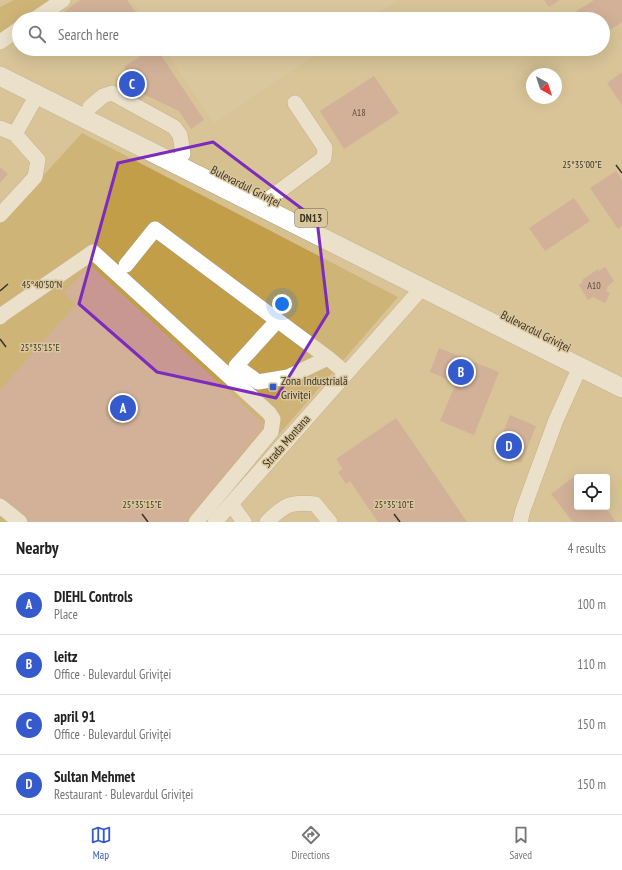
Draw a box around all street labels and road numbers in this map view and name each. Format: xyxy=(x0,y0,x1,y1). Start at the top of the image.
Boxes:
street label: Bulevardul Griviței xyxy=(208,162,284,210)
road number: DN13 xyxy=(295,209,327,227)
street label: Bulevardul Griviței xyxy=(498,307,574,355)
street label: Strada Montana xyxy=(259,411,313,471)

